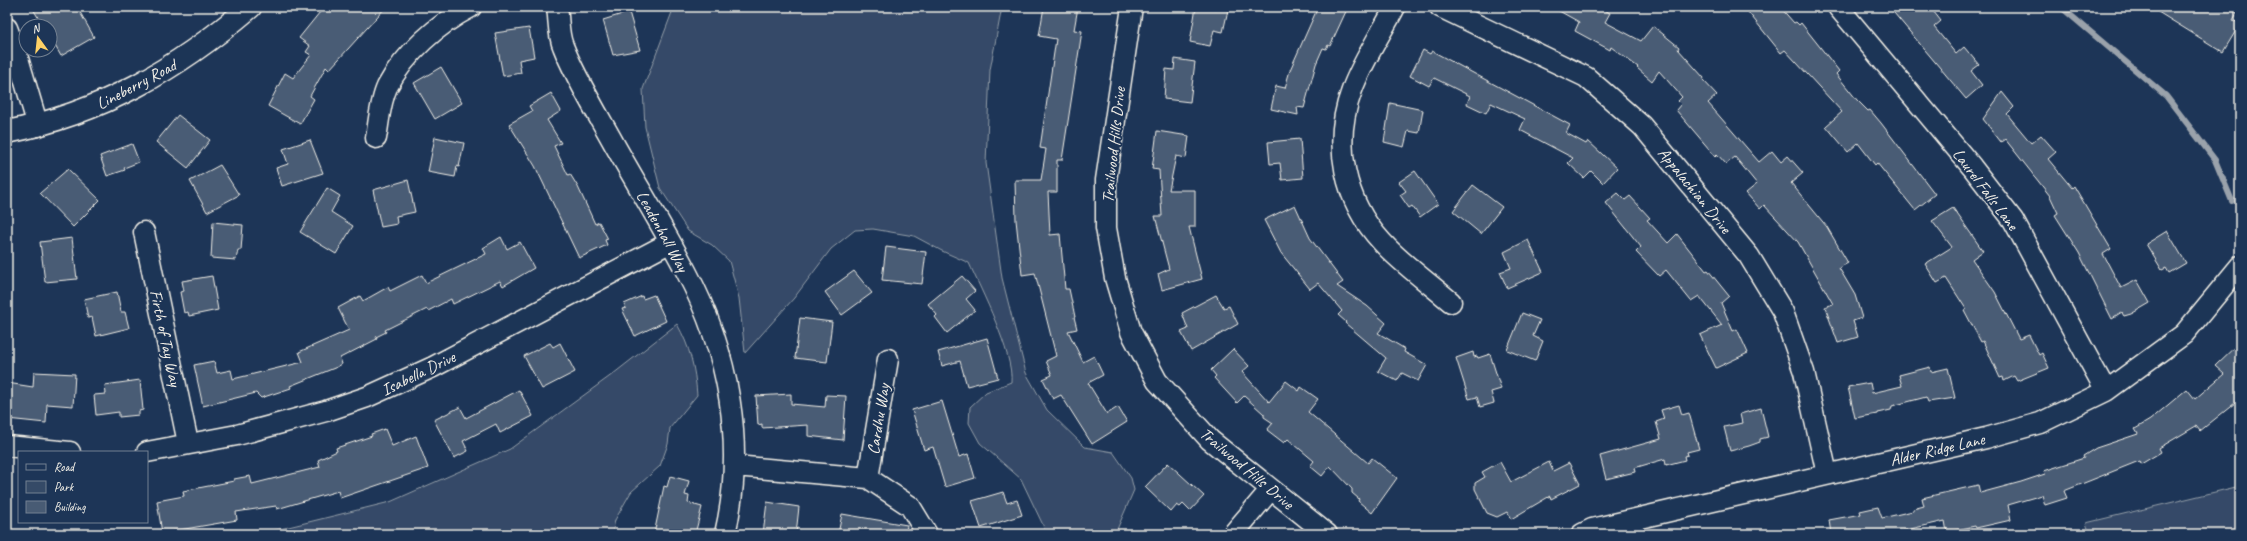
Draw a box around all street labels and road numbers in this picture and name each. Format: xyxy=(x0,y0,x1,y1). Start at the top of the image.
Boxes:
street label: Lineberry Road xyxy=(93,54,182,114)
street label: Trailwood Hills Drive xyxy=(1097,85,1130,204)
street label: Appalachian Drive xyxy=(1653,143,1737,239)
street label: Laurel Falls Lane xyxy=(1948,144,2024,236)
street label: Leadenhall Way xyxy=(632,187,694,276)
street label: Firth of Tay Way xyxy=(145,288,186,389)
street label: Isabella Drive xyxy=(378,346,460,400)
street label: Cardhu Way xyxy=(863,381,895,456)
street label: Trailwood Hills Drive xyxy=(1195,423,1299,515)
street label: Alder Ridge Lane xyxy=(1888,428,1988,471)

